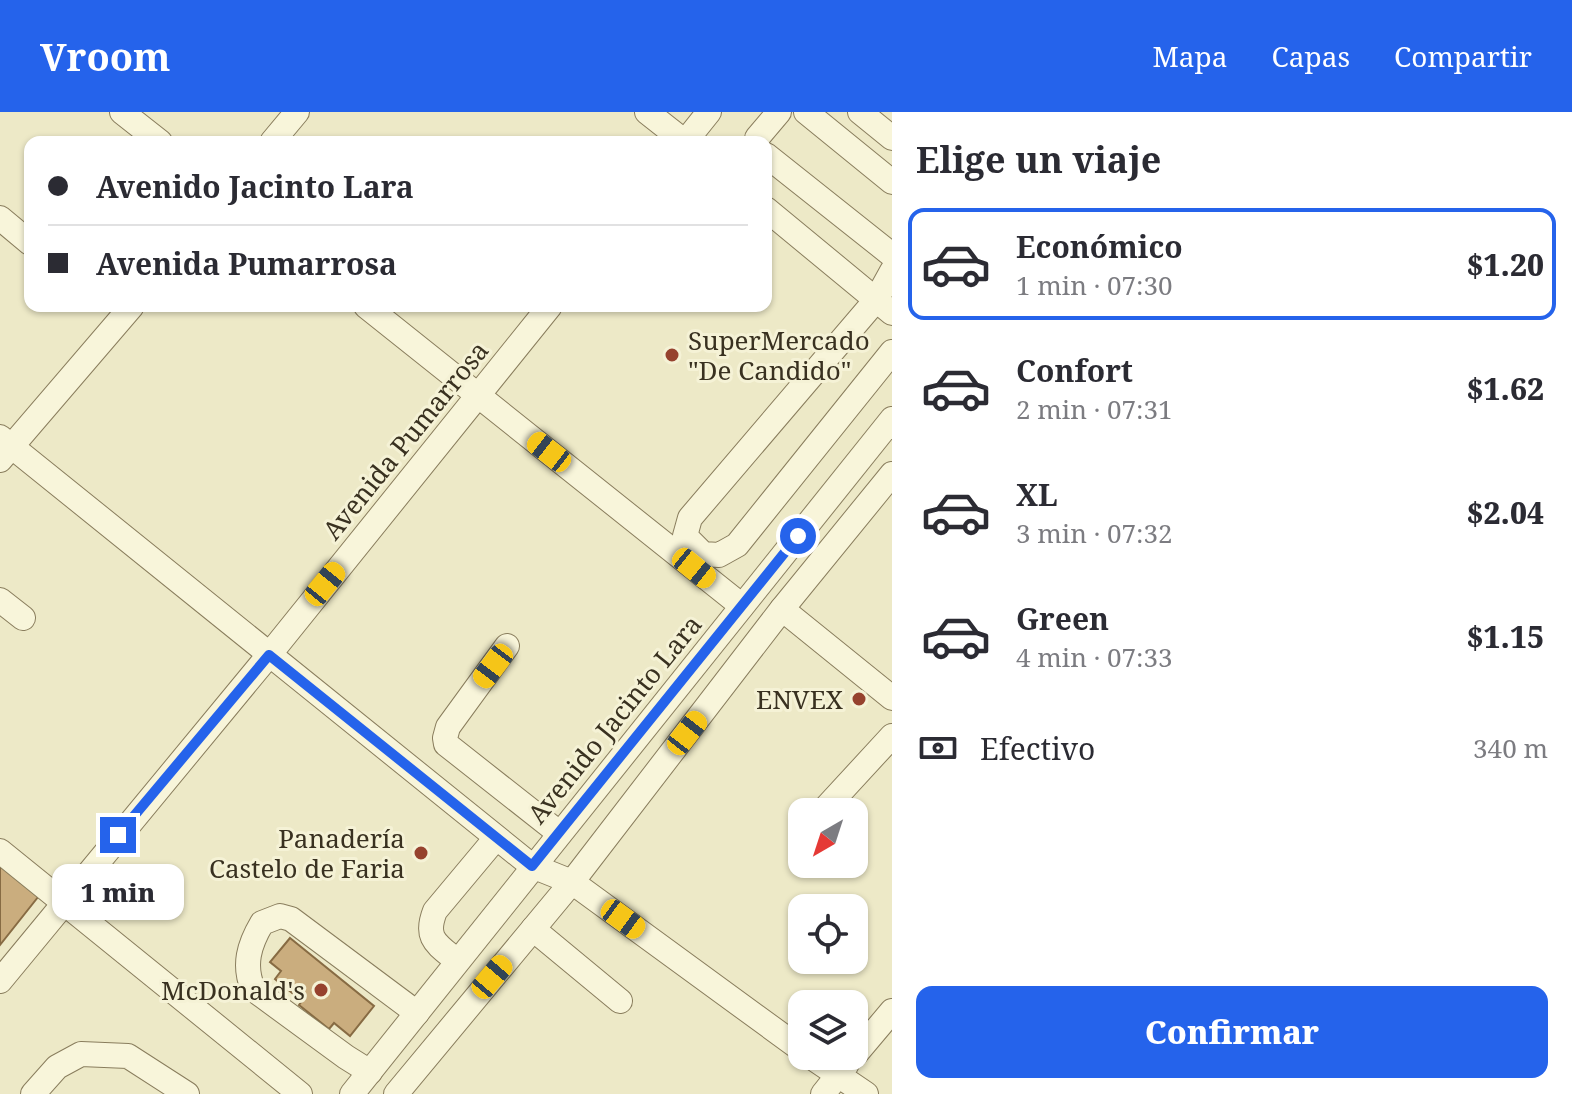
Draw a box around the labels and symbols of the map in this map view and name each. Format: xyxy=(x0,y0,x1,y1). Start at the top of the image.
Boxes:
place label: SuperMercado "De Candido" xyxy=(688,322,870,388)
street label: Avenida Pumarrosa xyxy=(314,333,496,547)
marker: SuperMercado "De Candido" xyxy=(663,346,681,364)
car xyxy=(523,428,575,476)
route start xyxy=(780,518,816,554)
car xyxy=(668,544,720,592)
car xyxy=(301,558,349,610)
street label: Avenido Jacinto Lara xyxy=(519,607,709,831)
car xyxy=(469,640,517,692)
place label: ENVEX xyxy=(756,681,843,717)
marker: ENVEX xyxy=(850,690,868,708)
car xyxy=(663,707,711,759)
north arrow xyxy=(788,798,868,878)
route end xyxy=(100,817,136,853)
place label: Panadería Castelo de Faria xyxy=(209,820,405,886)
marker: Panadería Castelo de Faria xyxy=(412,844,430,862)
callout: 1 min xyxy=(52,863,184,919)
car xyxy=(597,895,649,943)
car xyxy=(467,951,517,1003)
place label: McDonald's xyxy=(161,972,305,1008)
marker: McDonald's xyxy=(312,981,330,999)

